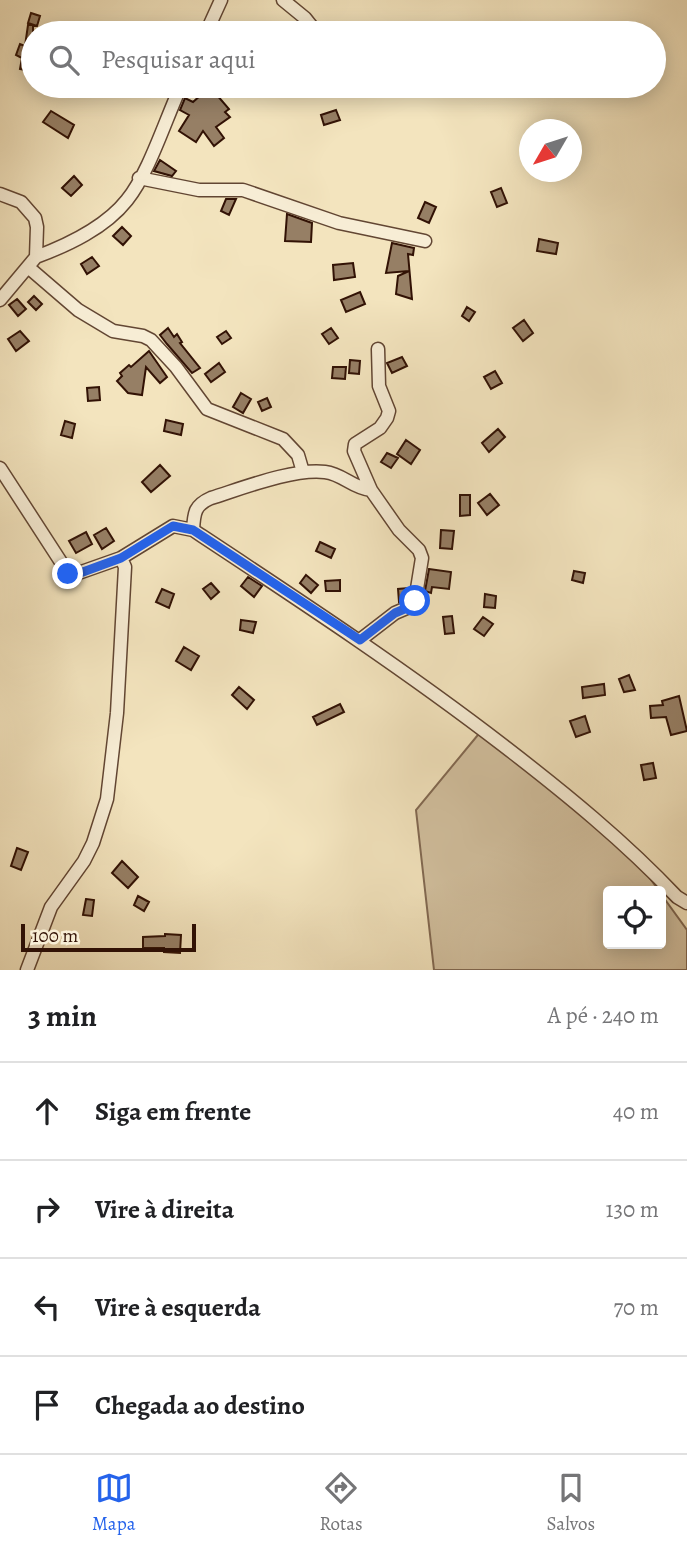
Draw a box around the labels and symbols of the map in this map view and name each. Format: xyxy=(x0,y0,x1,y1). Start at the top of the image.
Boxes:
north arrow xyxy=(519,119,582,182)
route end xyxy=(52,558,83,589)
route start xyxy=(399,585,430,616)
scale bar xyxy=(21,921,196,953)

